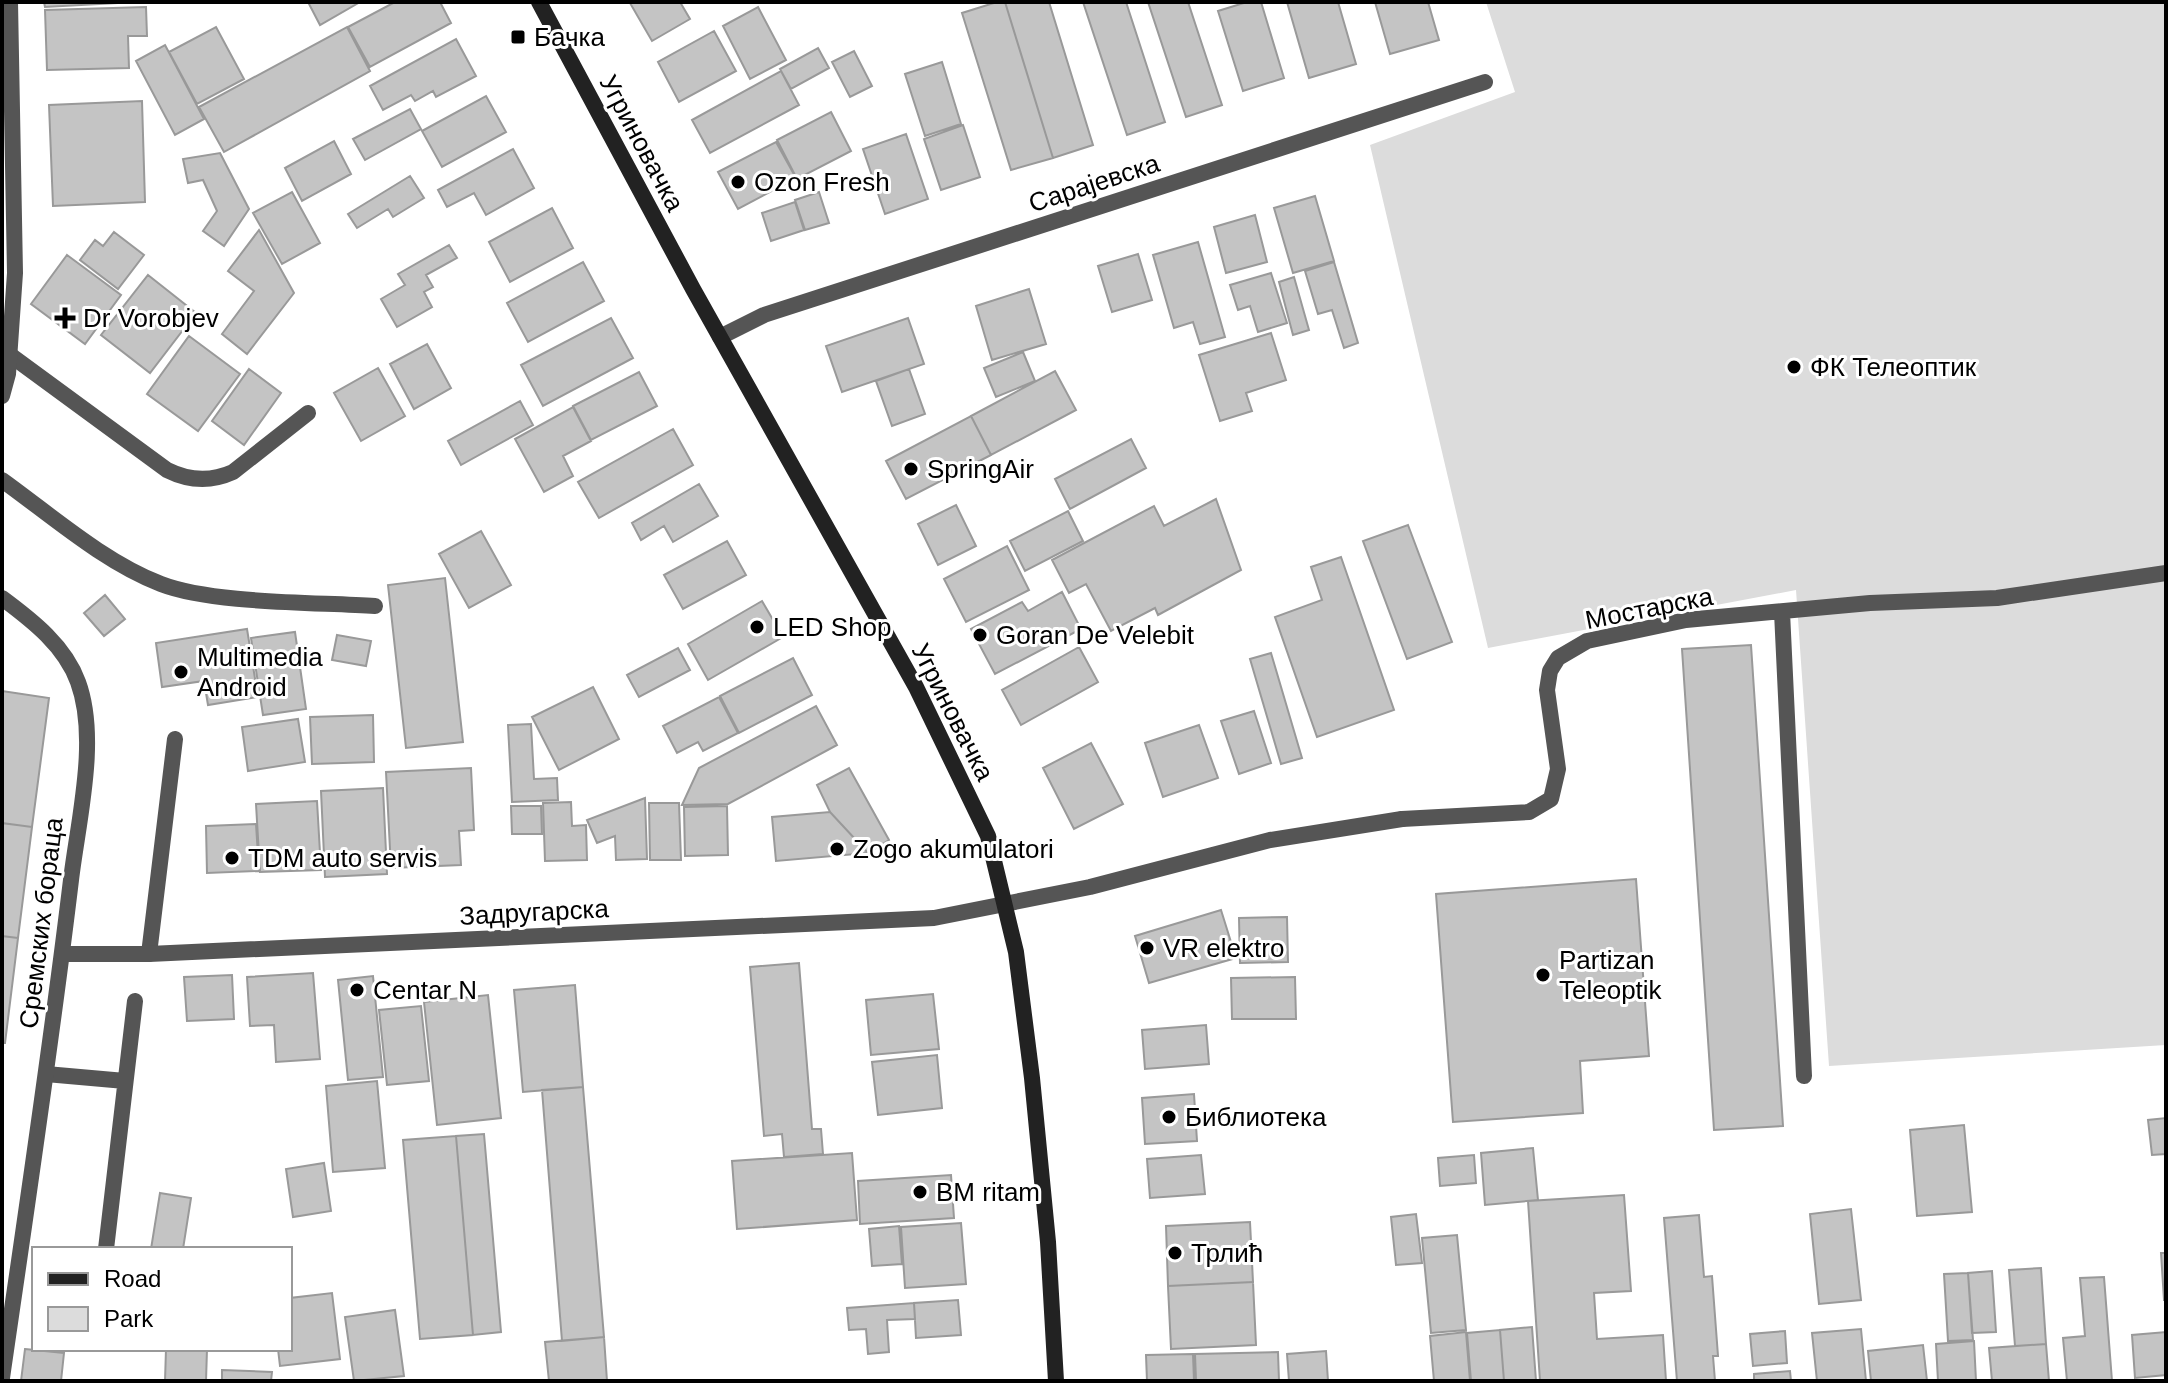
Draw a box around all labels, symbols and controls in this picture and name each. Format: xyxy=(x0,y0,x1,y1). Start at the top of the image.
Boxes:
place label: Бачка xyxy=(534,22,605,52)
marker: Бачка xyxy=(509,28,527,46)
street label: Угриновачка xyxy=(594,70,691,217)
street label: Сарајевска xyxy=(1025,148,1164,218)
place label: Ozon Fresh xyxy=(754,167,890,197)
marker: Ozon Fresh xyxy=(729,173,747,191)
place label: Dr Vorobjev xyxy=(83,303,219,333)
marker: Dr Vorobjev xyxy=(54,307,76,329)
place label: ФК Телеоптик xyxy=(1810,352,1977,382)
marker: ФК Телеоптик xyxy=(1785,358,1803,376)
place label: SpringAir xyxy=(927,454,1034,484)
marker: SpringAir xyxy=(902,460,920,478)
street label: Мостарска xyxy=(1583,581,1716,635)
place label: LED Shop xyxy=(773,612,892,642)
marker: LED Shop xyxy=(748,618,766,636)
place label: Goran De Velebit xyxy=(996,620,1195,650)
marker: Goran De Velebit xyxy=(971,626,989,644)
street label: Угриновачка xyxy=(906,638,1001,786)
place label: Multimedia Android xyxy=(197,642,323,702)
marker: Multimedia Android xyxy=(172,663,190,681)
street label: Сремских бораца xyxy=(13,815,69,1030)
place label: Zogo akumulatori xyxy=(853,834,1054,864)
marker: Zogo akumulatori xyxy=(828,840,846,858)
place label: TDM auto servis xyxy=(248,843,437,873)
marker: TDM auto servis xyxy=(223,849,241,867)
street label: Задругарска xyxy=(458,893,610,931)
place label: VR elektro xyxy=(1163,933,1284,963)
marker: VR elektro xyxy=(1138,939,1156,957)
place label: Partizan Teleoptik xyxy=(1559,945,1663,1005)
marker: Partizan Teleoptik xyxy=(1534,966,1552,984)
place label: Centar N xyxy=(373,975,477,1005)
marker: Centar N xyxy=(348,981,366,999)
place label: Библиотека xyxy=(1185,1102,1327,1132)
marker: Библиотека xyxy=(1160,1108,1178,1126)
place label: BM ritam xyxy=(936,1177,1040,1207)
marker: BM ritam xyxy=(911,1183,929,1201)
place label: Трлић xyxy=(1191,1238,1263,1268)
marker: Трлић xyxy=(1166,1244,1184,1262)
legend xyxy=(32,1247,292,1351)
text: Road xyxy=(104,1265,161,1292)
text: Park xyxy=(104,1305,154,1332)

